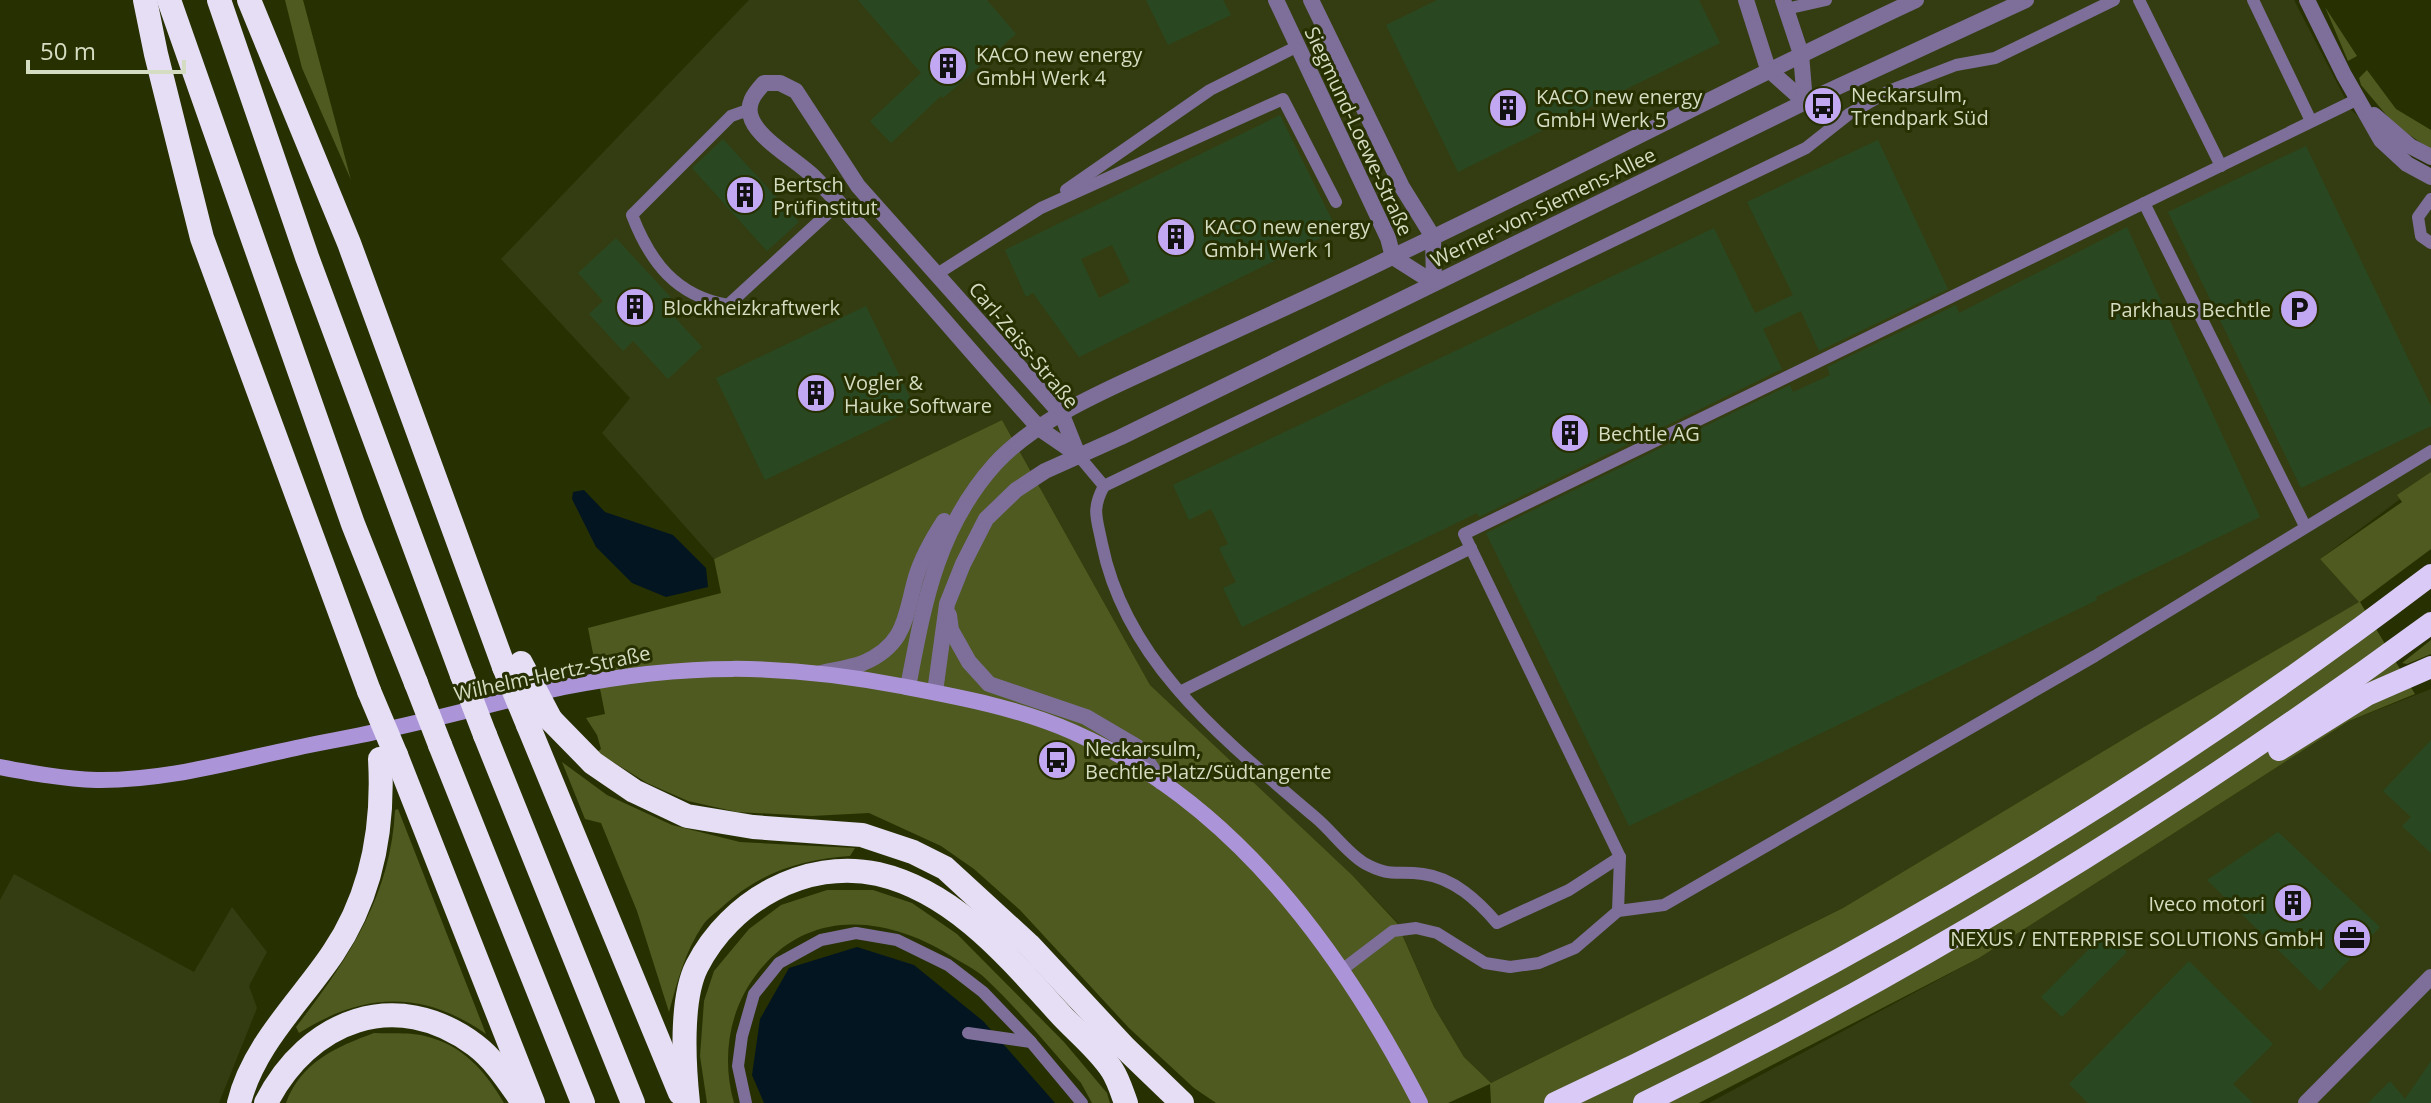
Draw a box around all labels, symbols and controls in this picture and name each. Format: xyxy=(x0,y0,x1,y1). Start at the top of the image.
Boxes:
street label: Siegmund-Loewe-Straße xyxy=(1299,22,1419,240)
scale bar xyxy=(28,24,184,74)
text: 50 m xyxy=(40,34,96,67)
place label: KACO new energy GmbH Werk 4 xyxy=(976,41,1143,91)
building icon: KACO new energy GmbH Werk 4 xyxy=(927,45,969,87)
place label: Neckarsulm, Trendpark Süd xyxy=(1851,81,1989,131)
place label: KACO new energy GmbH Werk 5 xyxy=(1536,83,1703,133)
bus stop icon: Neckarsulm, Trendpark Süd xyxy=(1802,85,1844,127)
building icon: KACO new energy GmbH Werk 5 xyxy=(1487,87,1529,129)
street label: Werner-von-Siemens-Allee xyxy=(1426,141,1660,273)
place label: Bertsch Prüfinstitut xyxy=(773,171,878,221)
building icon: Bertsch Prüfinstitut xyxy=(724,174,766,216)
place label: KACO new energy GmbH Werk 1 xyxy=(1204,213,1371,263)
building icon: KACO new energy GmbH Werk 1 xyxy=(1155,216,1197,258)
street label: Carl-Zeiss-Straße xyxy=(963,276,1085,414)
building icon: Blockheizkraftwerk xyxy=(614,286,656,328)
parking icon: Parkhaus Bechtle xyxy=(2278,288,2320,330)
place label: Blockheizkraftwerk xyxy=(663,294,841,321)
place label: Parkhaus Bechtle xyxy=(2109,296,2271,323)
place label: Vogler & Hauke Software xyxy=(844,369,992,419)
building icon: Vogler & Hauke Software xyxy=(795,372,837,414)
building icon: Bechtle AG xyxy=(1549,412,1591,454)
place label: Bechtle AG xyxy=(1598,420,1700,447)
street label: Wilhelm-Hertz-Straße xyxy=(451,639,653,707)
place label: Neckarsulm, Bechtle-Platz/Südtangente xyxy=(1085,735,1332,785)
bus stop icon: Neckarsulm, Bechtle-Platz/Südtangente xyxy=(1036,739,1078,781)
building icon: Iveco motori xyxy=(2272,882,2314,924)
place label: Iveco motori xyxy=(2148,890,2265,917)
office icon: NEXUS / ENTERPRISE SOLUTIONS GmbH xyxy=(2331,917,2373,959)
place label: NEXUS / ENTERPRISE SOLUTIONS GmbH xyxy=(1950,925,2324,952)

